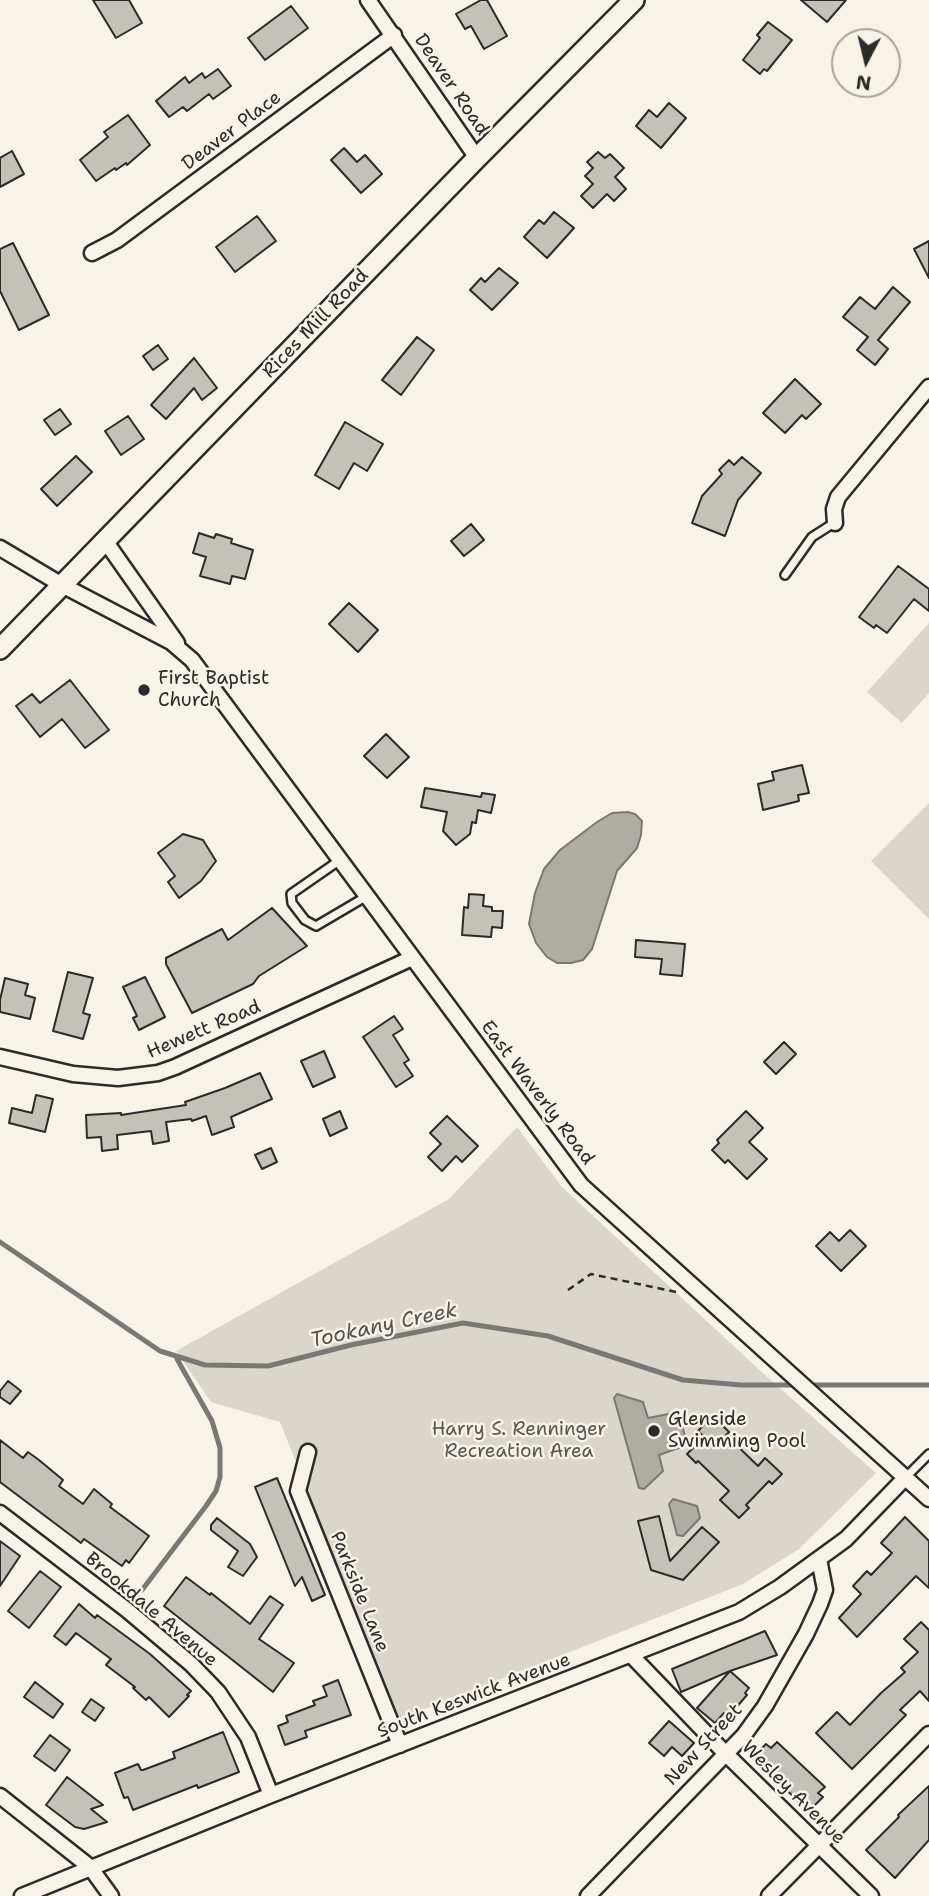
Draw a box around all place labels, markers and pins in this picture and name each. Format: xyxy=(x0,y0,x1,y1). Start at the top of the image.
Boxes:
place label: First Baptist Church xyxy=(158,668,269,712)
marker: First Baptist Church xyxy=(136,682,152,698)
place label: Glenside Swimming Pool xyxy=(668,1409,806,1453)
marker: Glenside Swimming Pool xyxy=(646,1423,662,1439)

